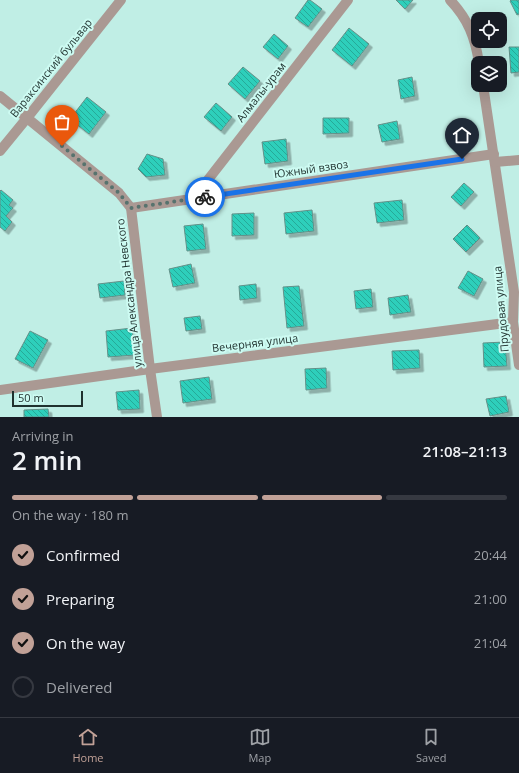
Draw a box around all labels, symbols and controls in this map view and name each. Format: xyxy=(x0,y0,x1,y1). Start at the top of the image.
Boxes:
map controls xyxy=(471,12,507,92)
button: locate xyxy=(471,12,507,48)
street label: Вараксинский бульвар xyxy=(6,15,95,120)
button: layers xyxy=(471,56,507,92)
street label: Алмалы-урам xyxy=(232,59,289,125)
pin xyxy=(45,105,79,146)
icon: bag xyxy=(51,111,73,133)
pin xyxy=(445,118,479,159)
icon: home xyxy=(451,124,473,146)
street label: Южный взвоз xyxy=(273,156,349,181)
courier xyxy=(185,177,225,217)
icon: bike xyxy=(194,186,216,208)
street label: улица Александра Невского xyxy=(112,218,145,368)
street label: Прудовая улица xyxy=(489,265,512,353)
street label: Вечерняя улица xyxy=(211,330,299,355)
scale bar xyxy=(12,389,83,408)
text: 50 m xyxy=(18,390,44,405)
text: Arriving in xyxy=(12,427,74,445)
text: 21:08–21:13 xyxy=(423,441,507,461)
text: 2 min xyxy=(12,442,82,478)
text: On the way · 180 m xyxy=(12,506,128,524)
icon: check xyxy=(12,544,34,566)
text: Confirmed xyxy=(46,545,120,565)
text: 20:44 xyxy=(474,546,507,564)
icon: check xyxy=(12,588,34,610)
text: Preparing xyxy=(46,589,114,609)
text: 21:00 xyxy=(474,590,507,608)
icon: check xyxy=(12,632,34,654)
text: On the way xyxy=(46,633,125,653)
text: 21:04 xyxy=(474,634,507,652)
text: Delivered xyxy=(46,677,113,697)
tab: Home xyxy=(72,726,104,765)
tab: Map xyxy=(248,726,271,765)
tab: Saved xyxy=(416,726,447,765)

